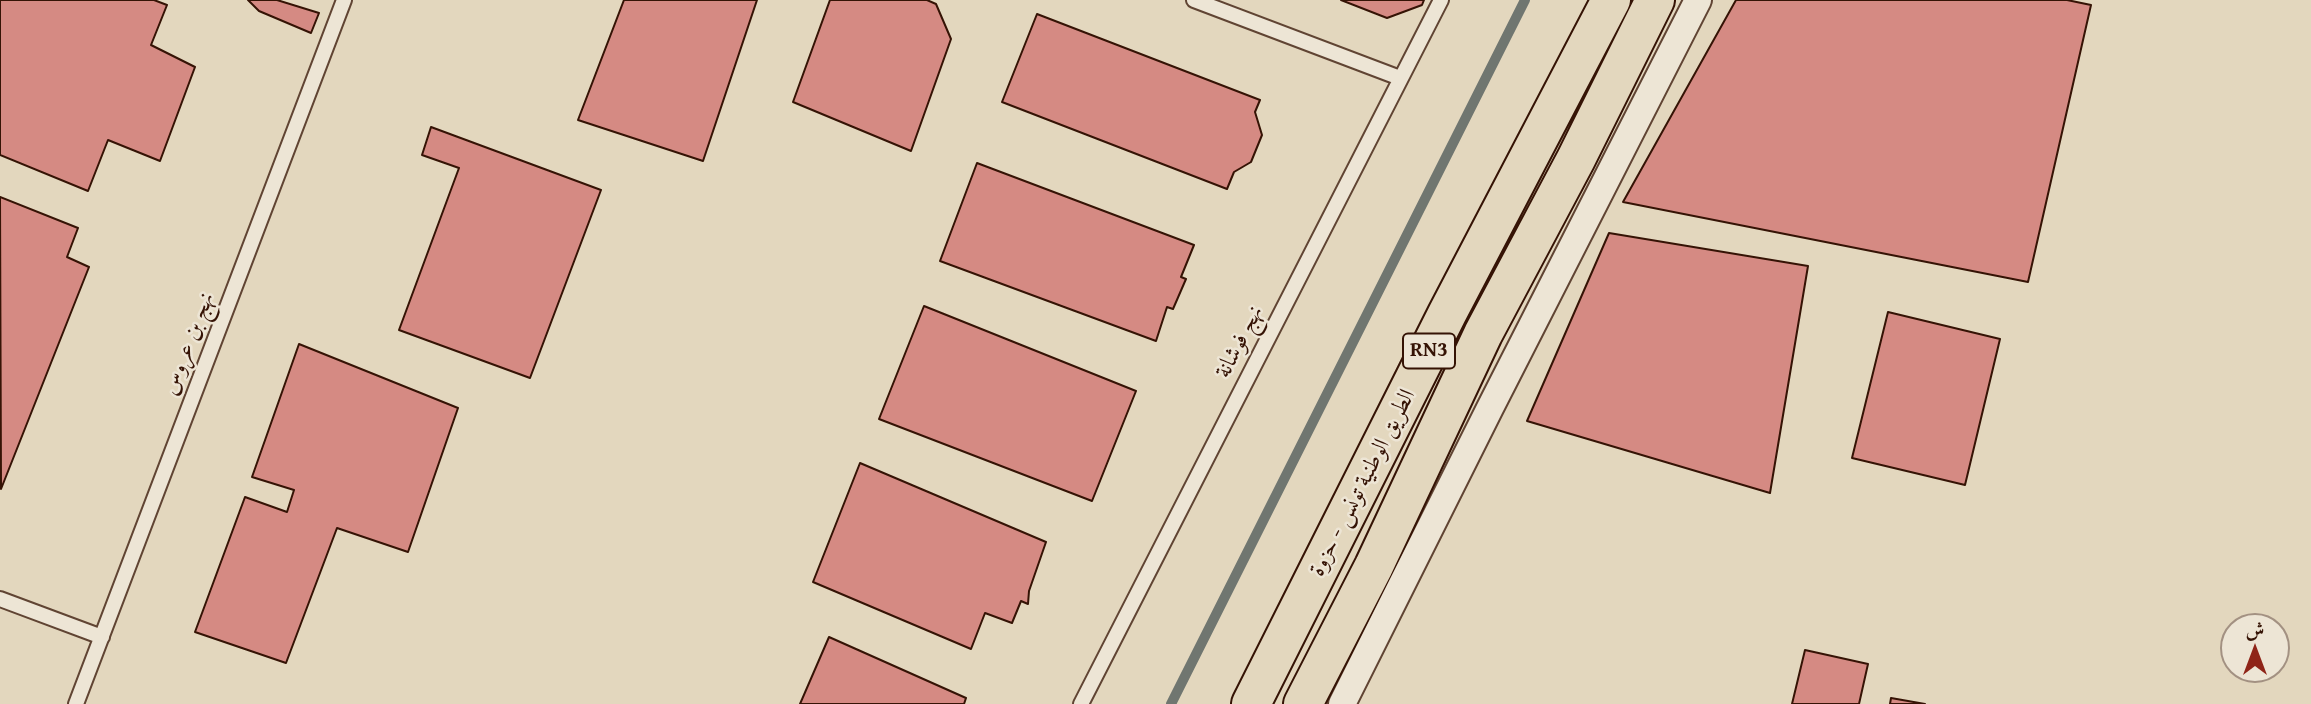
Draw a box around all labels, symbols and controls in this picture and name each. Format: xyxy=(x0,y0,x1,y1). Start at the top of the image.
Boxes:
street label: نهج بن عروس xyxy=(157,289,221,399)
street label: نهج فوشانة xyxy=(1210,301,1270,383)
road number: RN3 xyxy=(1403,334,1455,368)
street label: الطريق الوطنية تونس - حزوة xyxy=(1304,385,1422,581)
north arrow xyxy=(2220,613,2290,683)
text: ش xyxy=(2246,615,2264,643)

